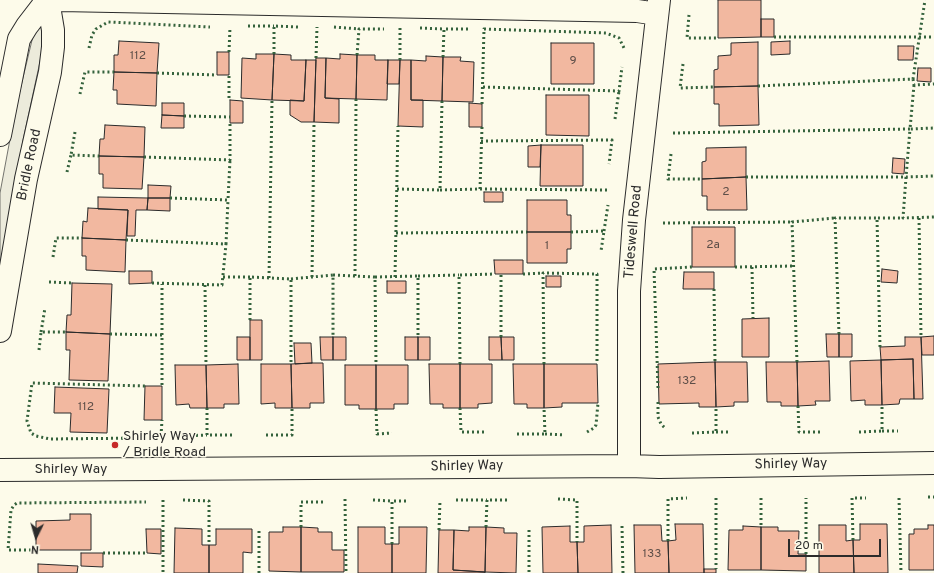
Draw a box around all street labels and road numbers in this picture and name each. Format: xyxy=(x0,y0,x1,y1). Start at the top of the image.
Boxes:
street label: Bridle Road xyxy=(14,128,46,202)
street label: Tideswell Road xyxy=(622,185,646,279)
street label: Shirley Way xyxy=(754,456,828,474)
street label: Shirley Way xyxy=(430,458,504,476)
street label: Shirley Way xyxy=(35,462,107,478)

